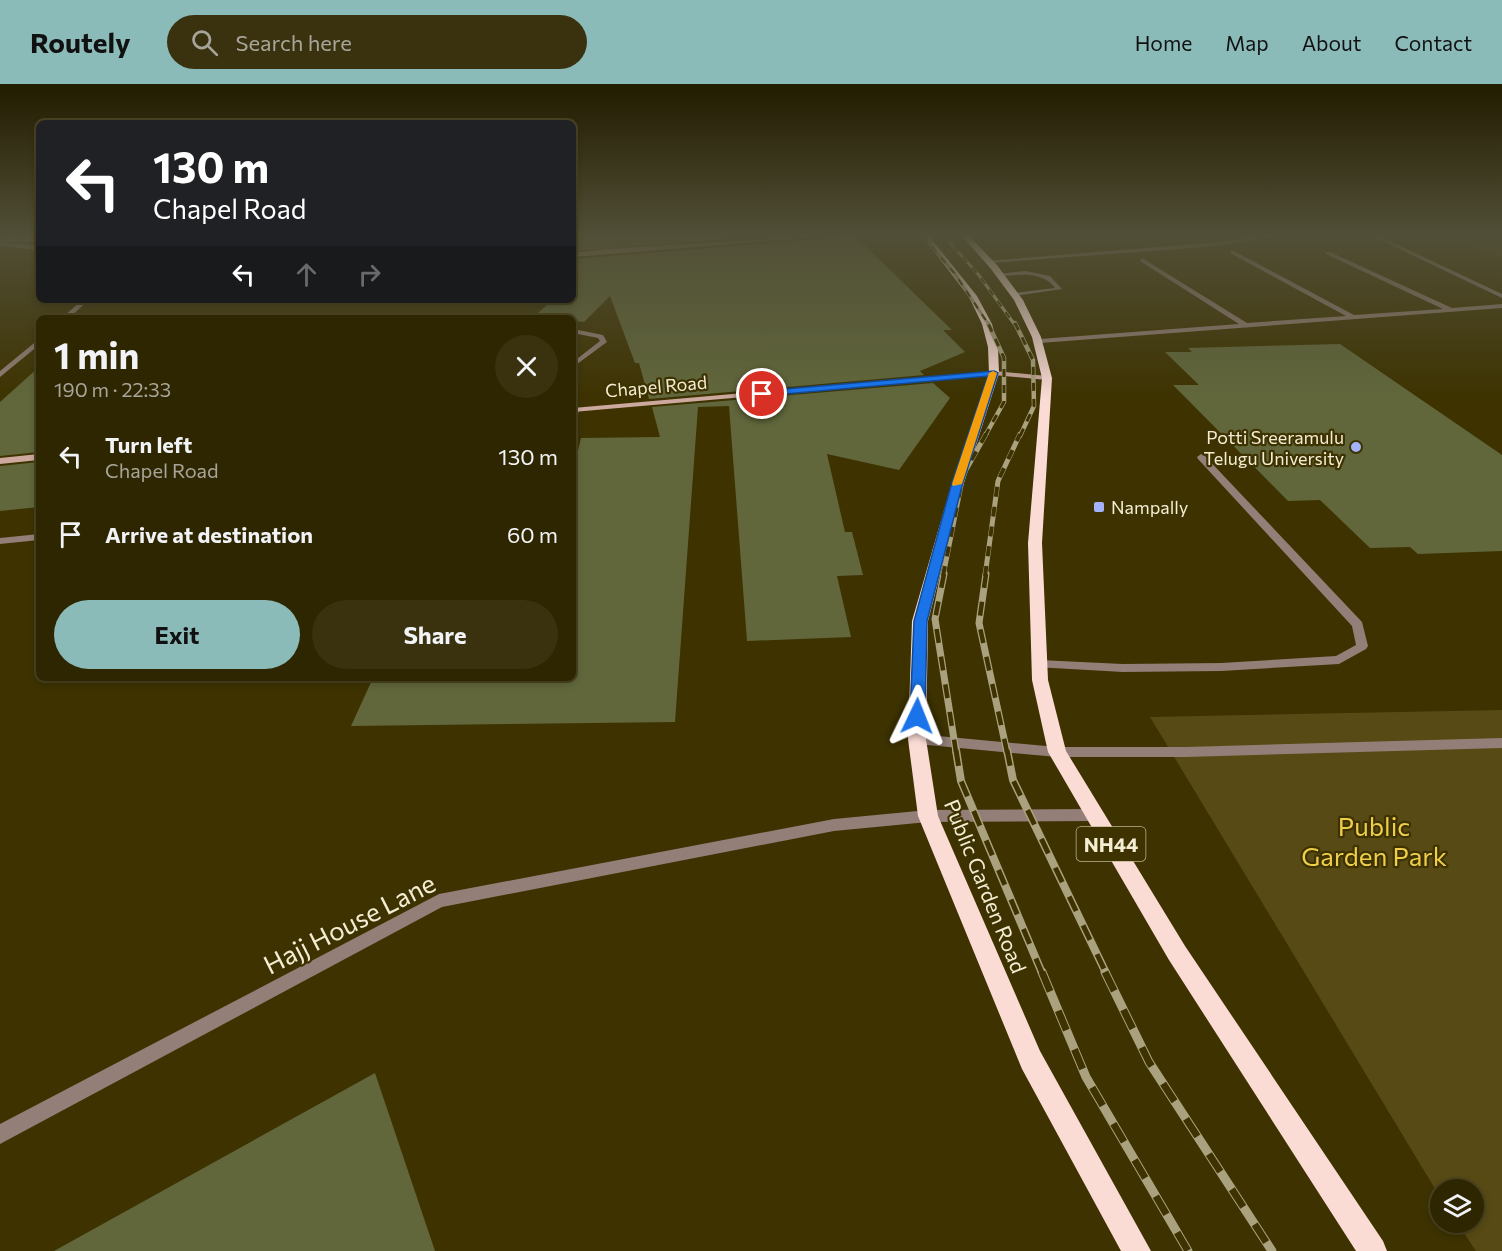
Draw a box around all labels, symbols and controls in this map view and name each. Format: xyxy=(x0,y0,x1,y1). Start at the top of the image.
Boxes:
search box xyxy=(167,15,587,69)
text: Routely xyxy=(30,25,131,59)
icon: search xyxy=(188,26,221,59)
text: Search here xyxy=(236,29,352,56)
text: Home xyxy=(1135,30,1192,55)
text: Map xyxy=(1225,30,1269,55)
text: About xyxy=(1302,30,1361,55)
text: Contact xyxy=(1394,30,1472,55)
text: 130 m xyxy=(153,140,269,192)
icon: left xyxy=(54,144,132,222)
text: Chapel Road xyxy=(153,192,306,225)
icon: left xyxy=(227,258,260,291)
icon: ahead xyxy=(290,258,323,291)
icon: right xyxy=(353,258,386,291)
text: 1 min xyxy=(54,332,139,376)
button: close xyxy=(495,335,558,398)
pin xyxy=(736,368,787,419)
street label: Chapel Road xyxy=(604,371,708,401)
text: 190 m · 22:33 xyxy=(54,377,171,401)
icon: arrive xyxy=(745,377,778,410)
place label: Potti Sreeramulu Telugu University xyxy=(1204,426,1344,469)
text: Turn left xyxy=(105,431,192,458)
icon: left xyxy=(54,440,87,473)
marker: Potti Sreeramulu Telugu University xyxy=(1349,440,1363,454)
text: 130 m xyxy=(498,443,558,470)
text: Chapel Road xyxy=(105,458,219,482)
place label: Nampally xyxy=(1111,496,1188,518)
marker: Nampally xyxy=(1092,500,1106,514)
icon: arrive xyxy=(54,518,87,551)
text: Arrive at destination xyxy=(105,521,313,548)
text: 60 m xyxy=(507,521,558,548)
button: Exit xyxy=(54,600,300,669)
button: Share xyxy=(312,600,558,669)
position arrow xyxy=(885,684,949,748)
street label: Public Garden Road xyxy=(940,795,1032,977)
park label: Public Garden Park xyxy=(1301,810,1447,871)
road number: NH44 xyxy=(1076,827,1146,861)
street label: Hajj House Lane xyxy=(258,866,440,980)
map controls xyxy=(1430,1179,1484,1233)
button: layers xyxy=(1430,1179,1484,1233)

